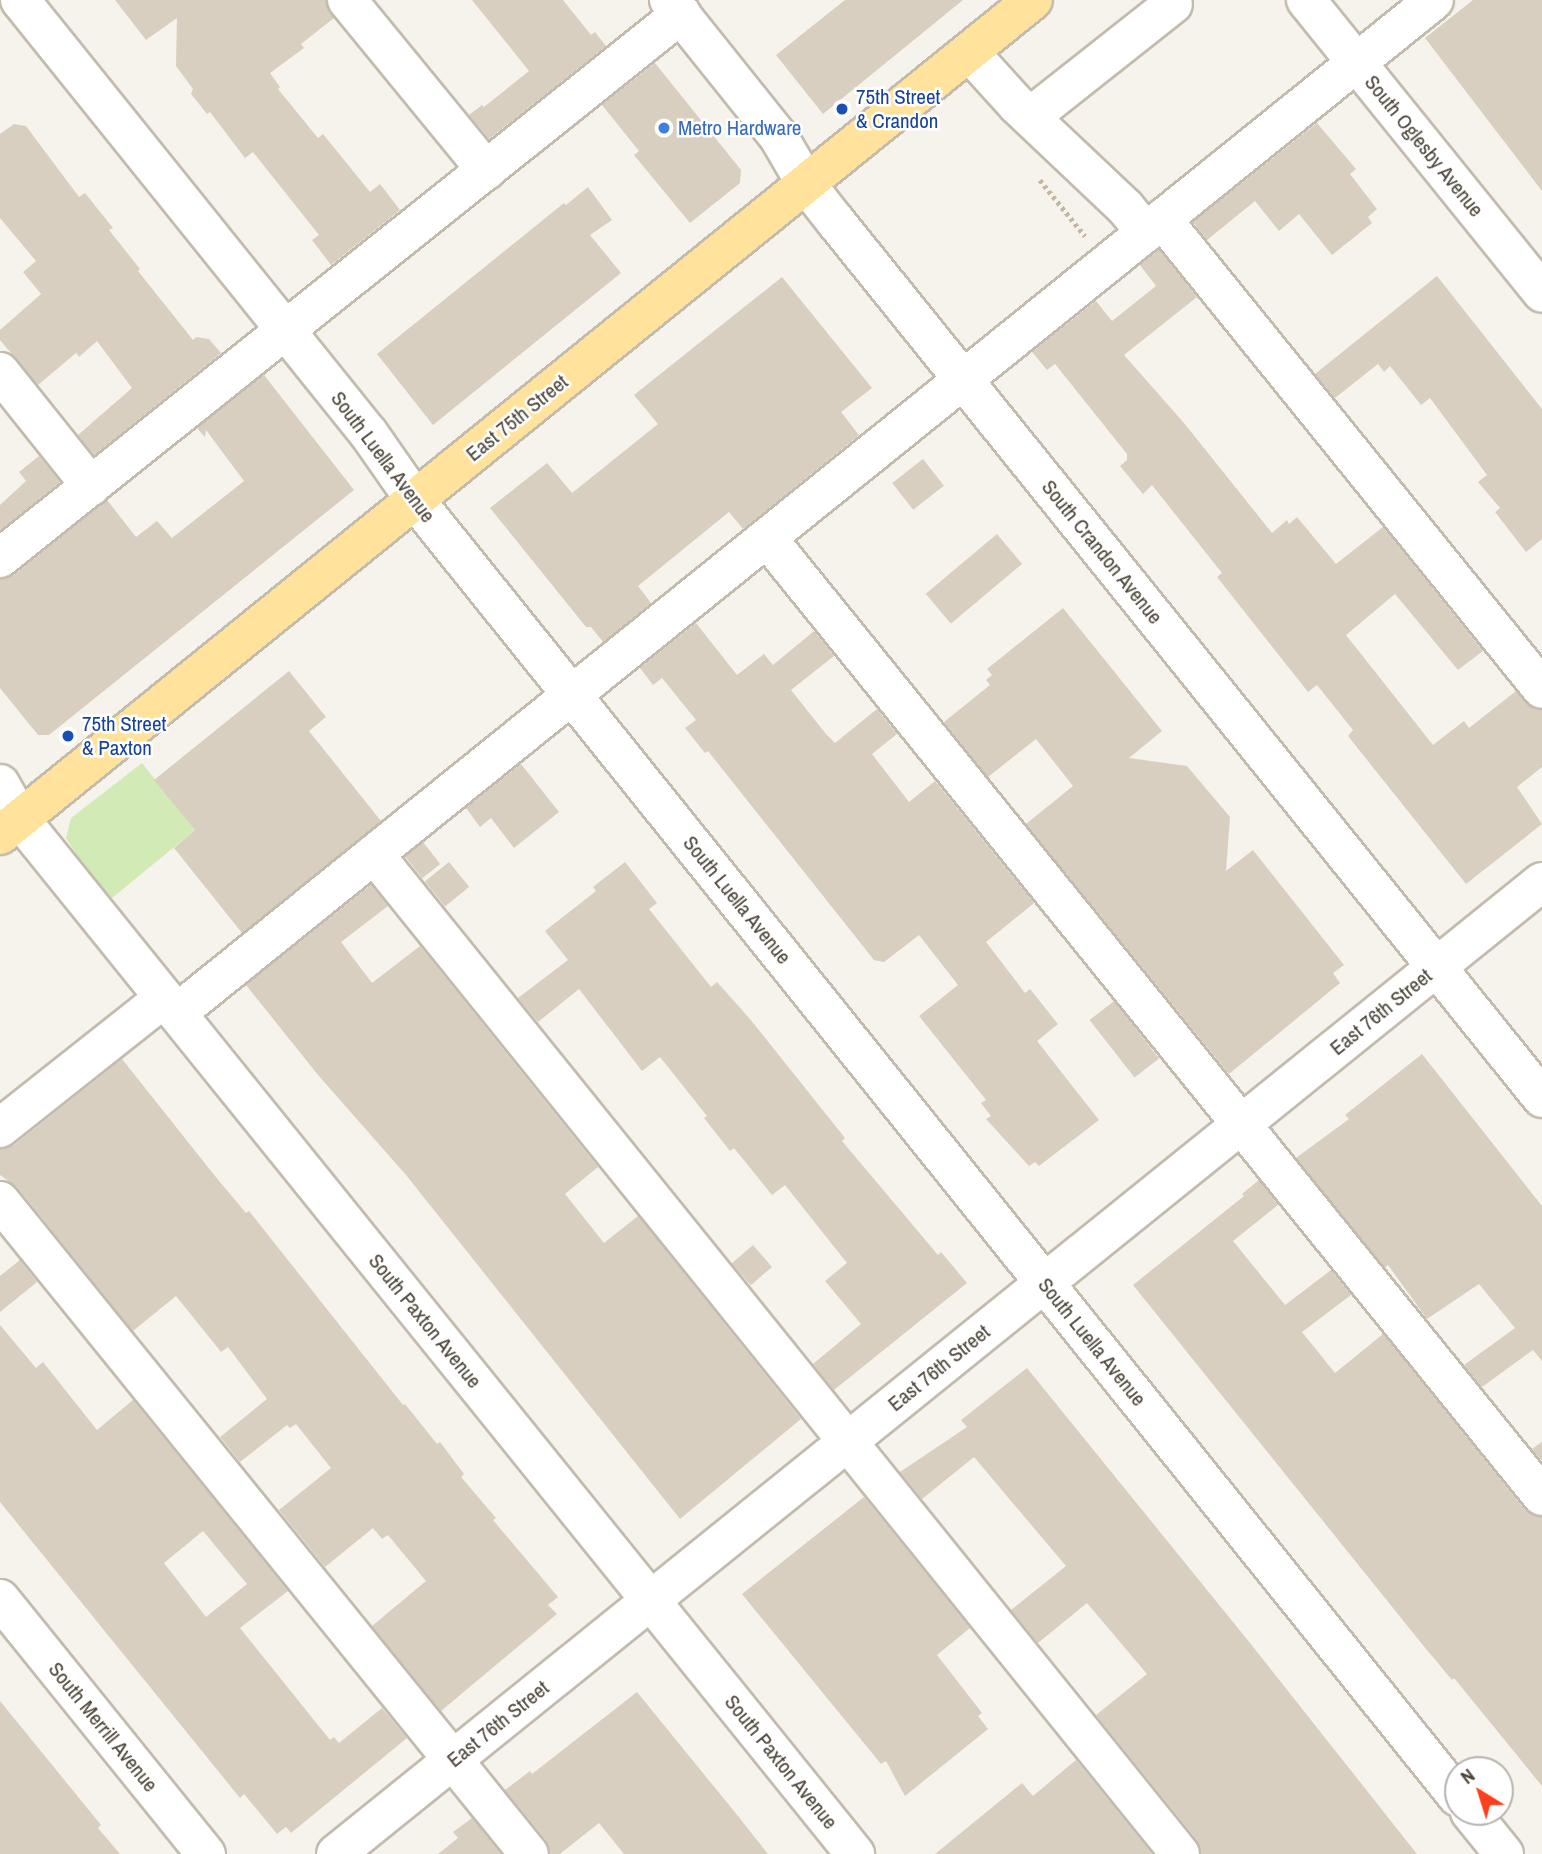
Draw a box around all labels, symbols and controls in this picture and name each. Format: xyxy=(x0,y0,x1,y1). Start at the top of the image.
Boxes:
street label: South Oglesby Avenue xyxy=(1359,70,1489,222)
place label: 75th Street & Crandon xyxy=(856,84,940,134)
marker: 75th Street & Crandon xyxy=(834,101,850,117)
place label: Metro Hardware xyxy=(678,115,801,141)
marker: Metro Hardware xyxy=(656,120,672,136)
street label: East 75th Street xyxy=(461,369,573,467)
street label: South Luella Avenue xyxy=(325,386,441,528)
street label: South Crandon Avenue xyxy=(1036,475,1168,629)
place label: 75th Street & Paxton xyxy=(82,711,166,761)
marker: 75th Street & Paxton xyxy=(60,728,76,744)
street label: South Luella Avenue xyxy=(677,830,797,970)
street label: East 76th Street xyxy=(1325,963,1437,1061)
street label: South Paxton Avenue xyxy=(363,1248,487,1394)
street label: South Luella Avenue xyxy=(1032,1272,1152,1412)
street label: East 76th Street xyxy=(883,1319,995,1417)
street label: South Merrill Avenue xyxy=(43,1657,163,1797)
street label: East 76th Street xyxy=(442,1675,554,1773)
street label: South Paxton Avenue xyxy=(719,1689,843,1835)
north arrow xyxy=(1444,1756,1514,1826)
text: N xyxy=(1455,1762,1480,1790)

